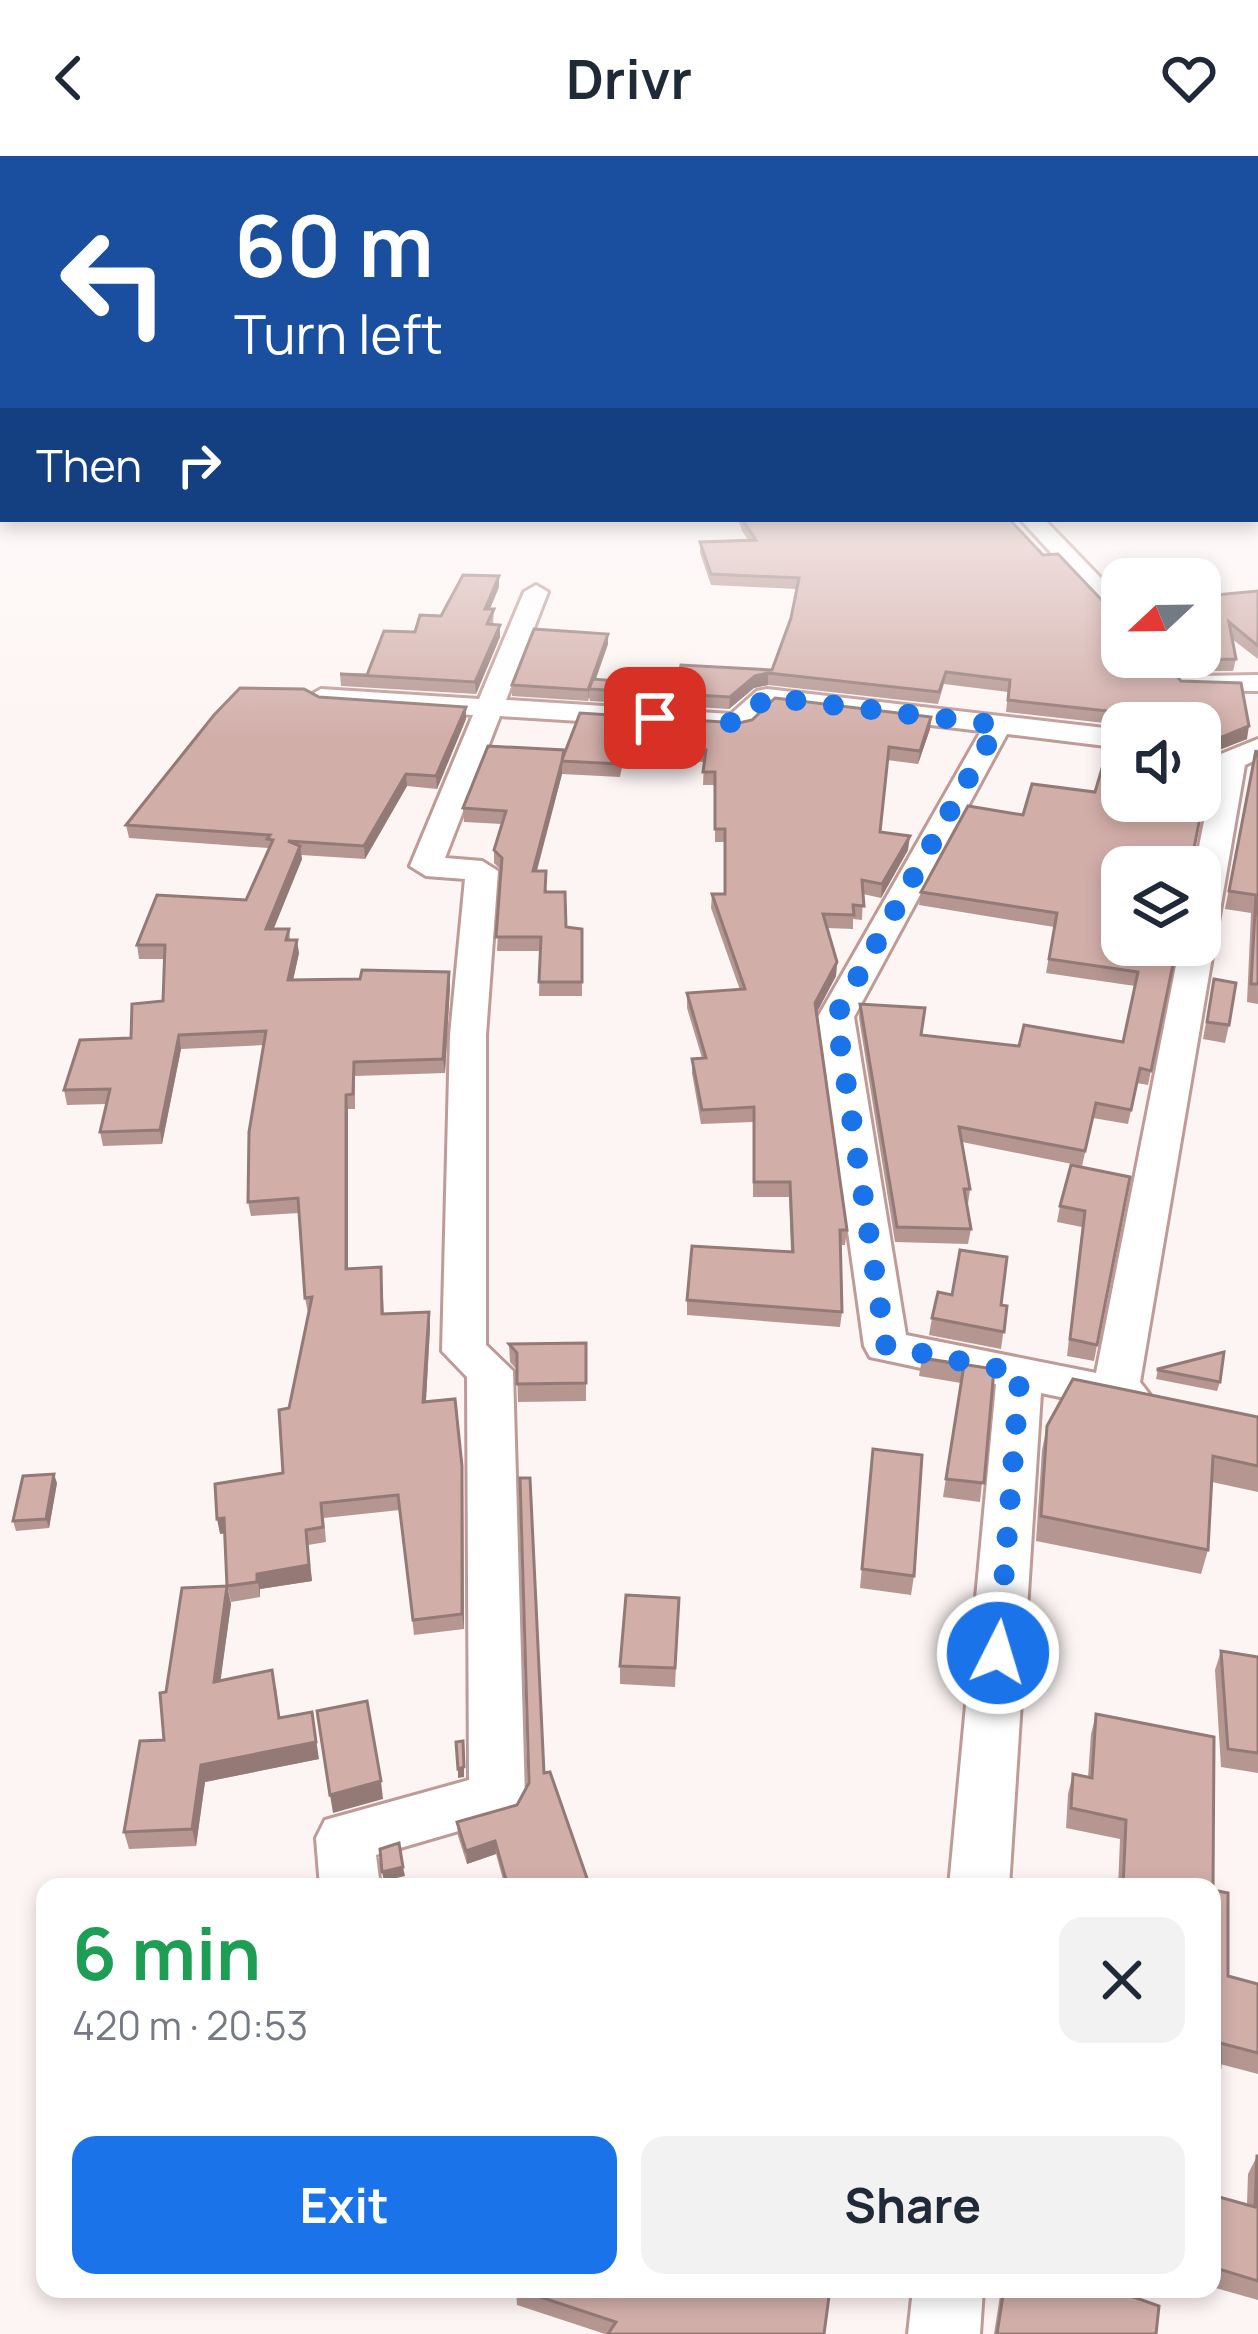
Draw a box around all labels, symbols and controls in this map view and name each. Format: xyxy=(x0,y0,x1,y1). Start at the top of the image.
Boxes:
text: Drivr xyxy=(566,41,692,115)
icon: back xyxy=(36,45,102,111)
icon: heart xyxy=(1156,45,1222,111)
text: 60 m xyxy=(234,187,434,302)
icon: left xyxy=(36,204,192,360)
text: Turn left xyxy=(234,296,443,370)
icon: right xyxy=(166,432,232,498)
text: Then xyxy=(36,434,142,496)
north arrow xyxy=(1101,558,1221,678)
map controls xyxy=(1101,558,1221,966)
pin xyxy=(604,667,706,769)
icon: arrive xyxy=(622,685,688,751)
button: sound xyxy=(1101,702,1221,822)
button: layers xyxy=(1101,846,1221,966)
position arrow xyxy=(935,1590,1061,1716)
text: 6 min xyxy=(72,1903,261,2002)
button: close xyxy=(1059,1917,1185,2043)
text: 420 m · 20:53 xyxy=(72,1998,308,2052)
button: Exit xyxy=(72,2136,617,2274)
button: Share xyxy=(641,2136,1185,2274)

